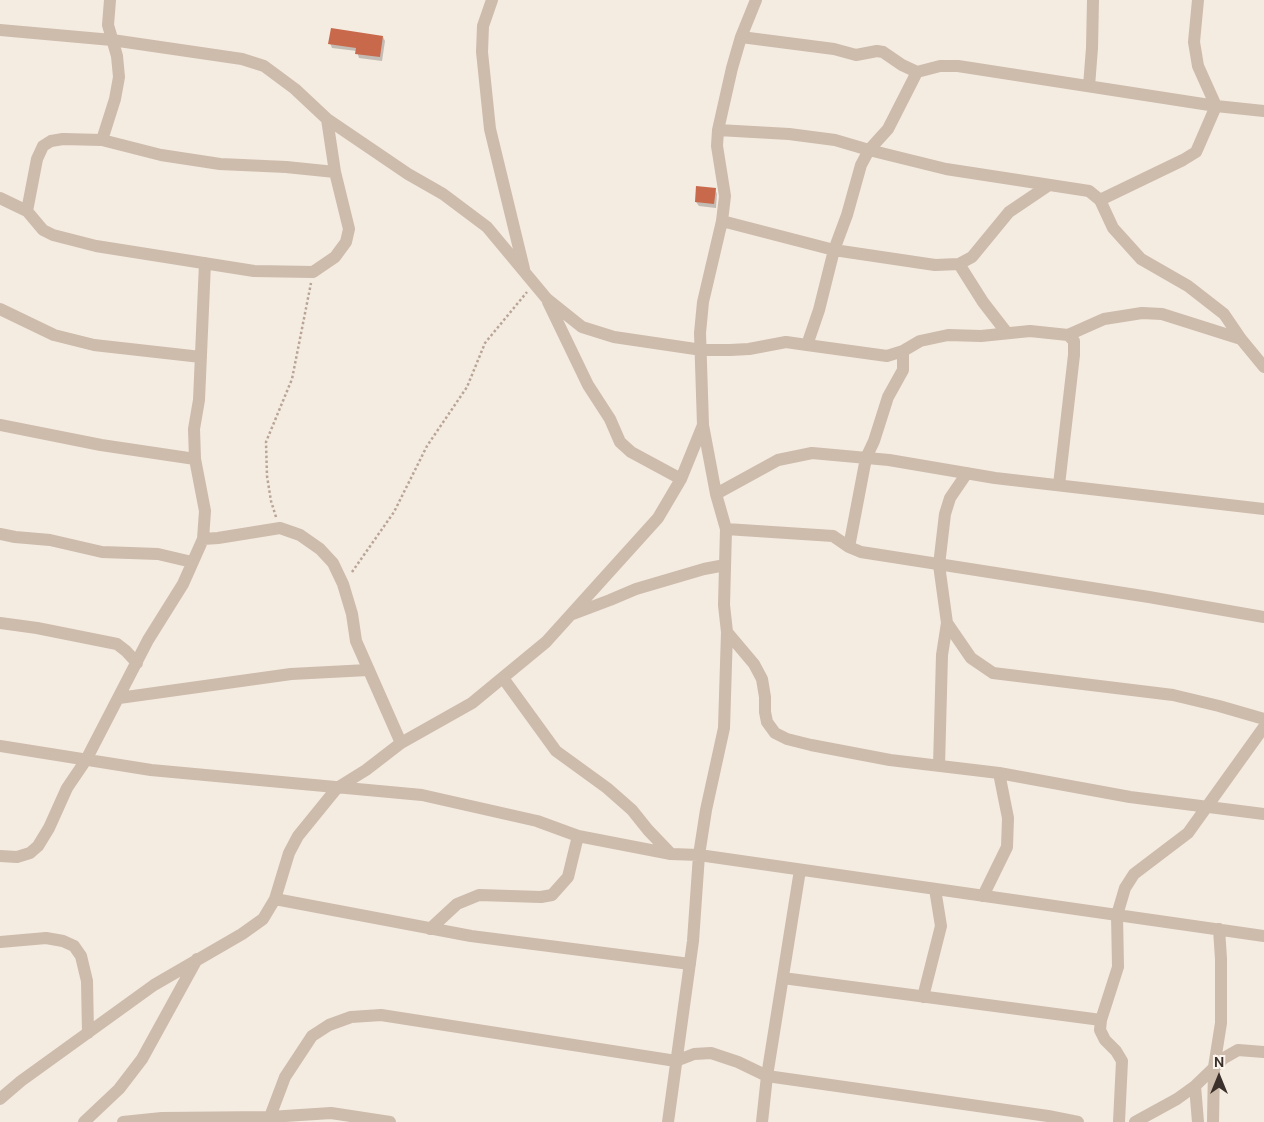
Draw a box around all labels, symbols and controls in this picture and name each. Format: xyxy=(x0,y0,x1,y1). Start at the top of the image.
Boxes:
north arrow xyxy=(1194,1052,1244,1102)
text: N xyxy=(1214,1053,1224,1071)

